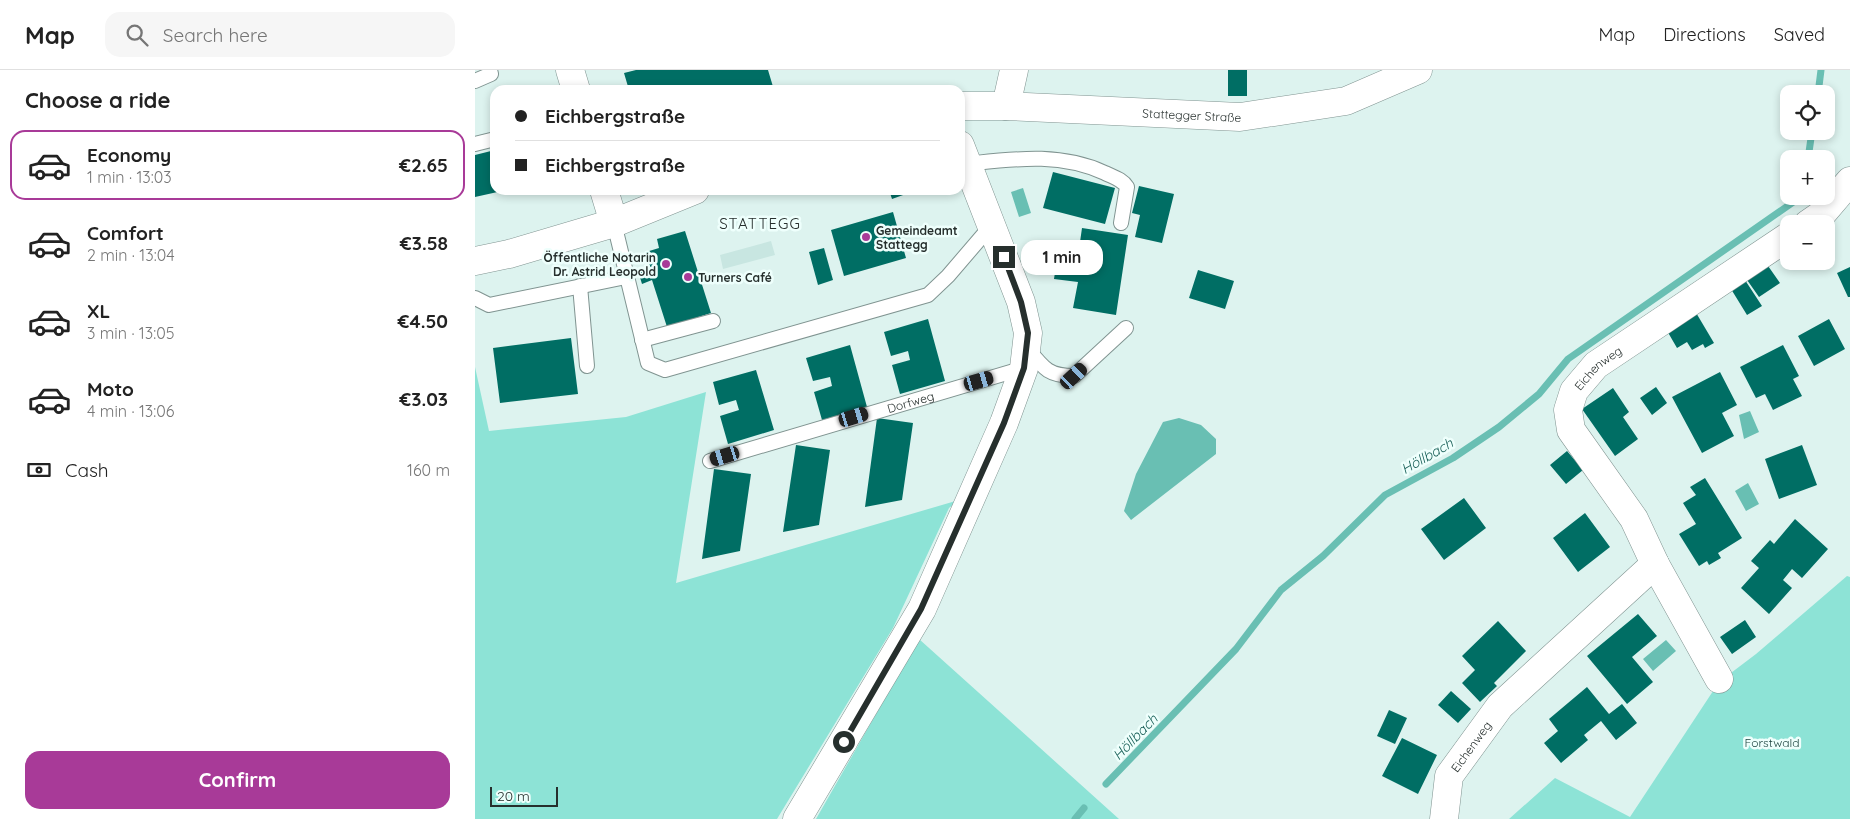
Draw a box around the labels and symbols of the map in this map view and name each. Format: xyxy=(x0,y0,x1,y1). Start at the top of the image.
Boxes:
street label: Stattegger Straße xyxy=(1142,105,1242,125)
district label: STATTEGG xyxy=(719,214,801,233)
place label: Gemeindeamt Stattegg xyxy=(876,223,958,252)
marker: Gemeindeamt Stattegg xyxy=(860,231,872,243)
callout: 1 min xyxy=(1021,240,1104,274)
route end xyxy=(993,246,1015,268)
place label: Öffentliche Notarin Dr. Astrid Leopold xyxy=(544,250,656,279)
marker: Öffentliche Notarin Dr. Astrid Leopold xyxy=(660,258,672,270)
place label: Turners Café xyxy=(698,270,772,285)
marker: Turners Café xyxy=(682,271,694,283)
street label: Eichenweg xyxy=(1571,343,1624,393)
car xyxy=(1057,360,1090,392)
car xyxy=(962,370,995,392)
street label: Dorfweg xyxy=(885,388,936,416)
car xyxy=(837,405,870,429)
water label: Höllbach xyxy=(1398,433,1457,478)
car xyxy=(708,444,741,468)
water label: Höllbach xyxy=(1109,709,1162,764)
street label: Eichenweg xyxy=(1447,718,1494,775)
route start xyxy=(833,731,855,753)
park label: Forstwald xyxy=(1745,735,1799,750)
scale bar xyxy=(490,784,557,807)

